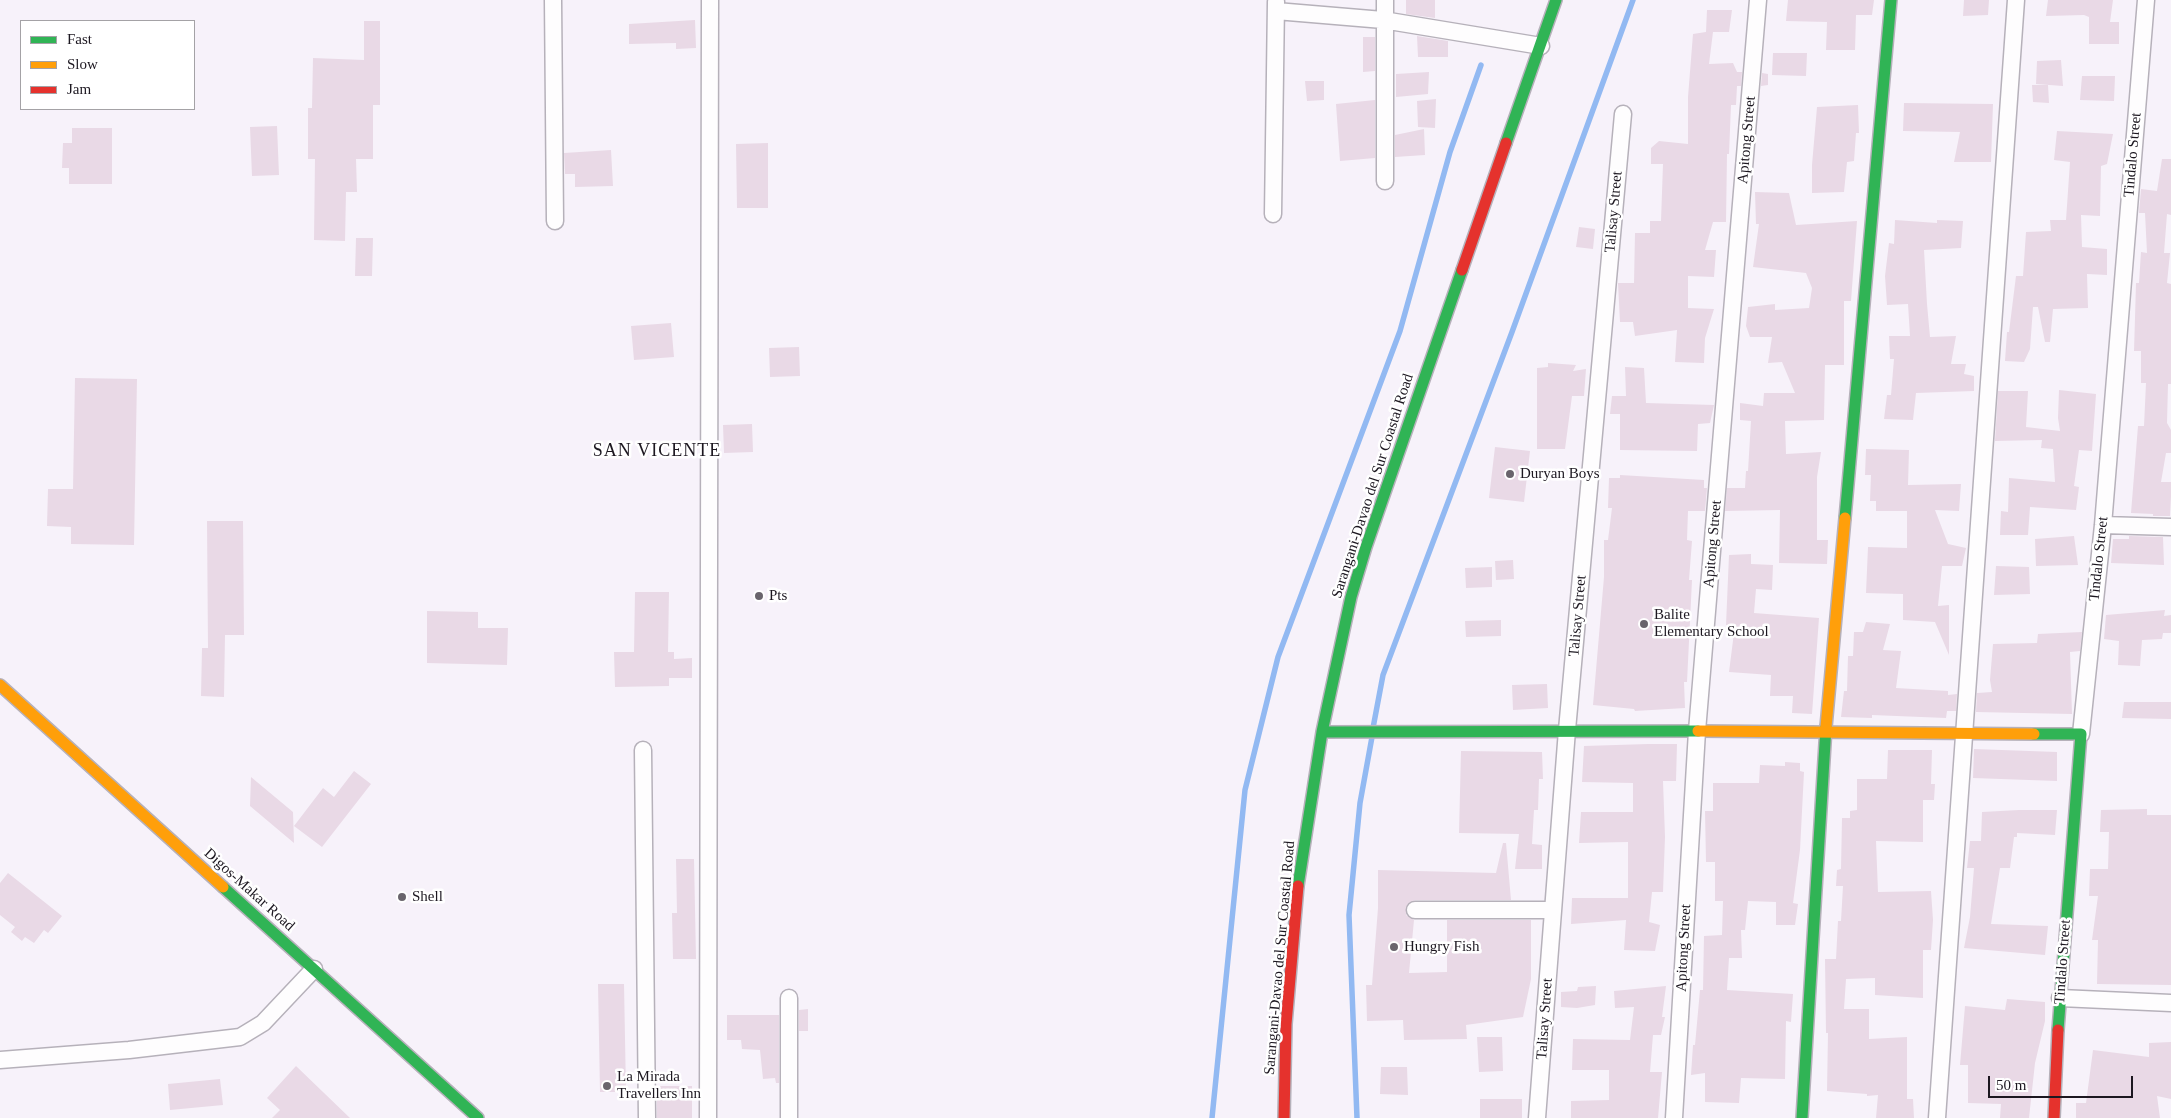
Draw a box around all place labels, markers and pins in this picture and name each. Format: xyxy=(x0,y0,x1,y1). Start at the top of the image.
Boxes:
place label: Duryan Boys xyxy=(1520,465,1600,483)
marker: Duryan Boys xyxy=(1504,468,1516,480)
place label: Pts xyxy=(769,587,787,605)
marker: Pts xyxy=(753,590,765,602)
place label: Balite Elementary School xyxy=(1654,606,1769,641)
marker: Balite Elementary School xyxy=(1638,618,1650,630)
place label: Shell xyxy=(412,888,443,906)
marker: Shell xyxy=(396,891,408,903)
place label: Hungry Fish xyxy=(1404,938,1479,956)
marker: Hungry Fish xyxy=(1388,941,1400,953)
place label: La Mirada Travellers Inn xyxy=(617,1068,701,1103)
marker: La Mirada Travellers Inn xyxy=(601,1080,613,1092)

